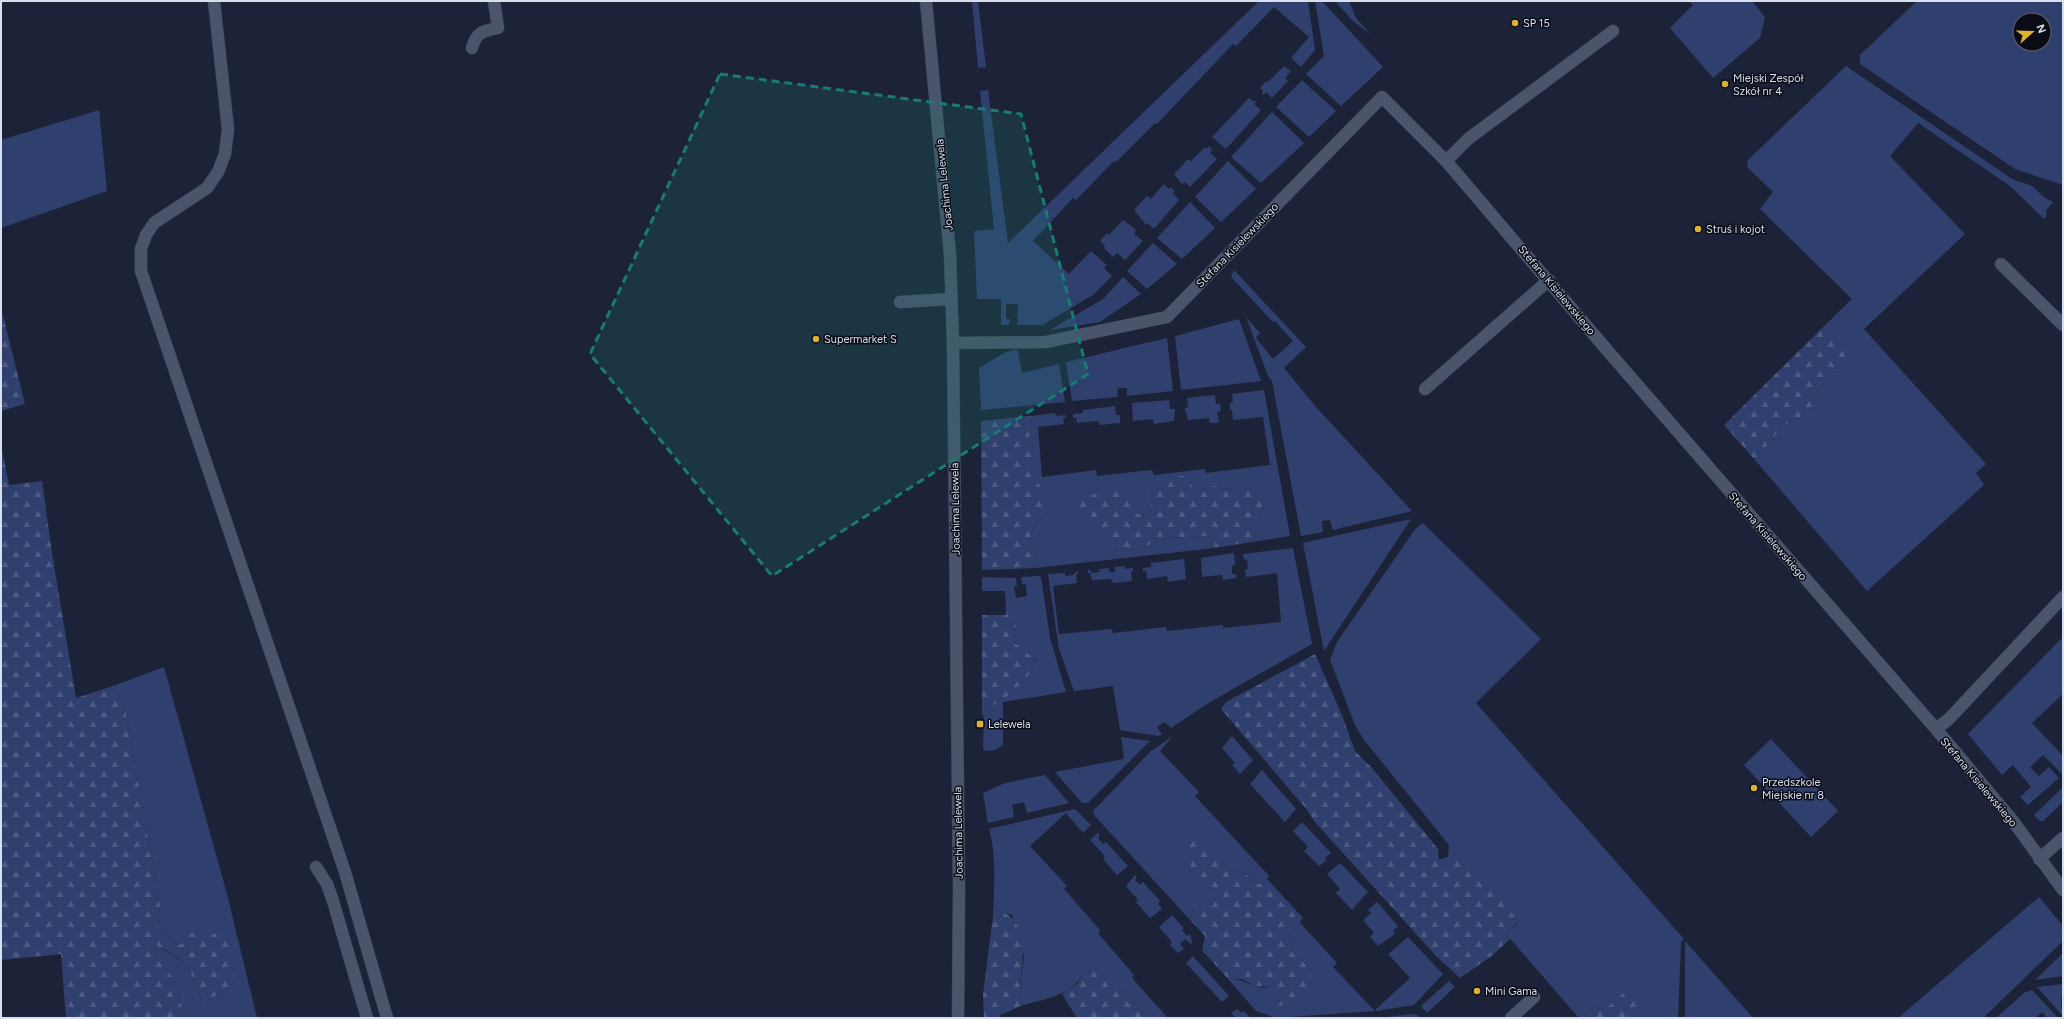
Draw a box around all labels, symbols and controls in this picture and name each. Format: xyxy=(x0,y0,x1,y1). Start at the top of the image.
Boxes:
north arrow xyxy=(2012,12,2052,52)
place label: SP 15 xyxy=(1523,17,1550,30)
marker: SP 15 xyxy=(1510,18,1520,28)
text: N xyxy=(2033,23,2048,35)
place label: Miejski Zespół Szkół nr 4 xyxy=(1733,72,1804,98)
marker: Miejski Zespół Szkół nr 4 xyxy=(1720,79,1730,89)
street label: Joachima Lelewela xyxy=(933,138,956,232)
street label: Stefana Kisielewskiego xyxy=(1194,200,1281,290)
place label: Struś i kojot xyxy=(1706,223,1765,236)
marker: Struś i kojot xyxy=(1693,224,1703,234)
street label: Stefana Kisielewskiego xyxy=(1515,243,1598,338)
place label: Supermarket S xyxy=(824,333,897,346)
marker: Supermarket S xyxy=(811,334,821,344)
street label: Joachima Lelewela xyxy=(948,463,963,555)
street label: Stefana Kisielewskiego xyxy=(1726,490,1809,583)
place label: Lelewela xyxy=(988,718,1031,731)
marker: Lelewela xyxy=(975,719,985,729)
street label: Stefana Kisielewskiego xyxy=(1937,735,2020,830)
place label: Przedszkole Miejskie nr 8 xyxy=(1762,776,1824,802)
marker: Przedszkole Miejskie nr 8 xyxy=(1749,783,1759,793)
street label: Joachima Lelewela xyxy=(951,787,966,879)
place label: Mini Gama xyxy=(1485,985,1537,998)
marker: Mini Gama xyxy=(1472,986,1482,996)

